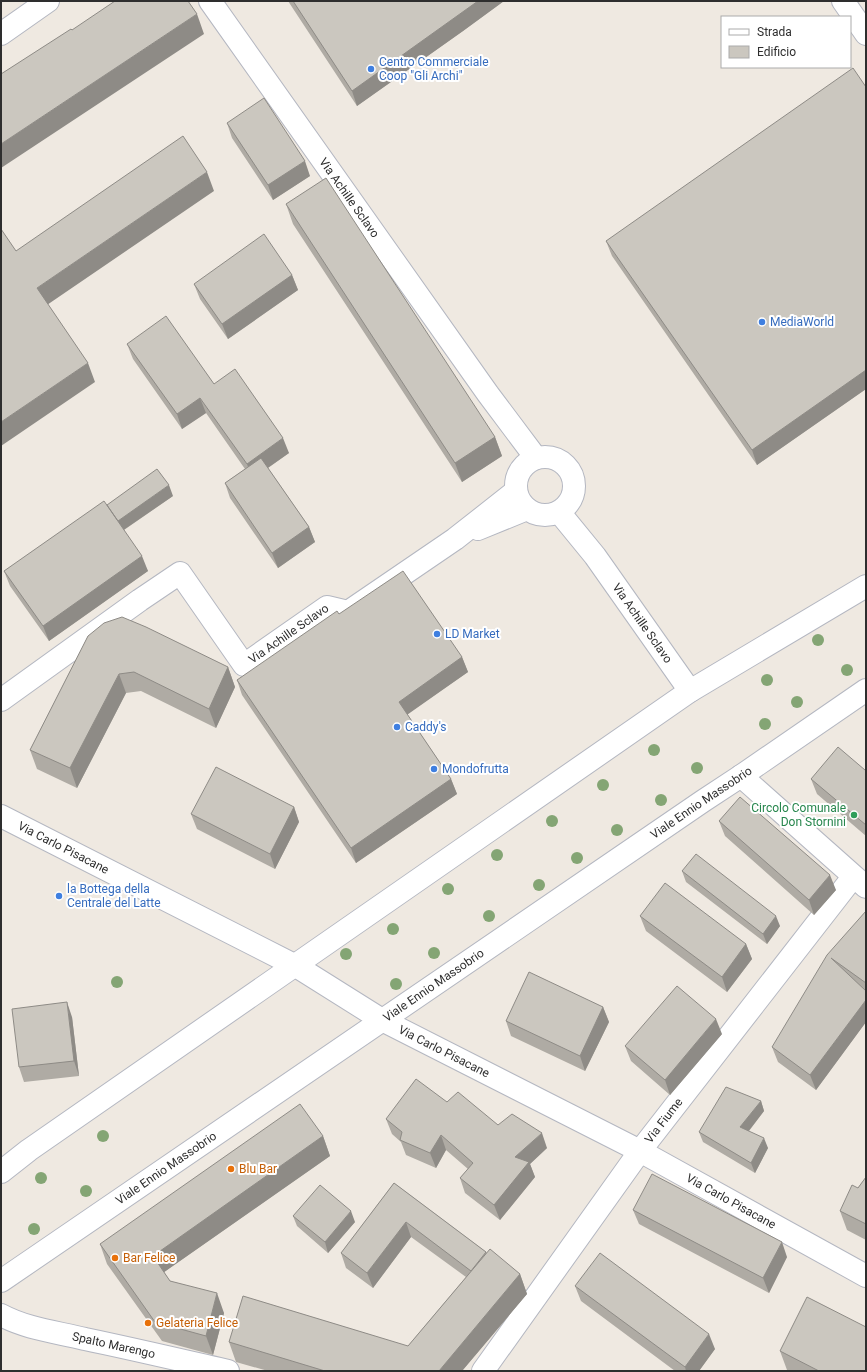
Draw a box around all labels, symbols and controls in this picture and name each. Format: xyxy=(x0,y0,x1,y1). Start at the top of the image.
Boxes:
legend xyxy=(721,16,851,68)
text: Strada xyxy=(757,25,792,39)
text: Edificio xyxy=(757,45,796,59)
place label: Centro Commerciale Coop "Gli Archi" xyxy=(379,55,489,83)
marker: Centro Commerciale Coop "Gli Archi" xyxy=(366,64,376,74)
street label: Via Achille Sclavo xyxy=(316,155,382,240)
place label: MediaWorld xyxy=(770,315,834,329)
marker: MediaWorld xyxy=(757,317,767,327)
street label: Via Achille Sclavo xyxy=(609,581,675,666)
street label: Via Achille Sclavo xyxy=(246,601,331,667)
place label: LD Market xyxy=(445,627,500,641)
marker: LD Market xyxy=(432,629,442,639)
place label: Caddy's xyxy=(405,720,446,734)
marker: Caddy's xyxy=(392,722,402,732)
place label: Mondofrutta xyxy=(442,762,509,776)
marker: Mondofrutta xyxy=(429,764,439,774)
street label: Viale Ennio Massobrio xyxy=(648,764,755,842)
place label: Circolo Comunale Don Stornini xyxy=(751,801,846,829)
marker: Circolo Comunale Don Stornini xyxy=(849,810,859,820)
street label: Via Carlo Pisacane xyxy=(16,819,111,877)
place label: la Bottega della Centrale del Latte xyxy=(67,882,161,910)
marker: la Bottega della Centrale del Latte xyxy=(54,891,64,901)
street label: Viale Ennio Massobrio xyxy=(380,946,487,1025)
street label: Via Carlo Pisacane xyxy=(396,1023,492,1080)
street label: Via Fiume xyxy=(642,1095,686,1146)
street label: Viale Ennio Massobrio xyxy=(113,1129,219,1208)
place label: Blu Bar xyxy=(239,1162,277,1176)
marker: Blu Bar xyxy=(226,1164,236,1174)
street label: Via Carlo Pisacane xyxy=(684,1171,778,1232)
place label: Bar Felice xyxy=(123,1251,175,1265)
marker: Bar Felice xyxy=(110,1253,120,1263)
place label: Gelateria Felice xyxy=(156,1316,238,1330)
marker: Gelateria Felice xyxy=(143,1318,153,1328)
street label: Spalto Marengo xyxy=(71,1329,157,1361)

